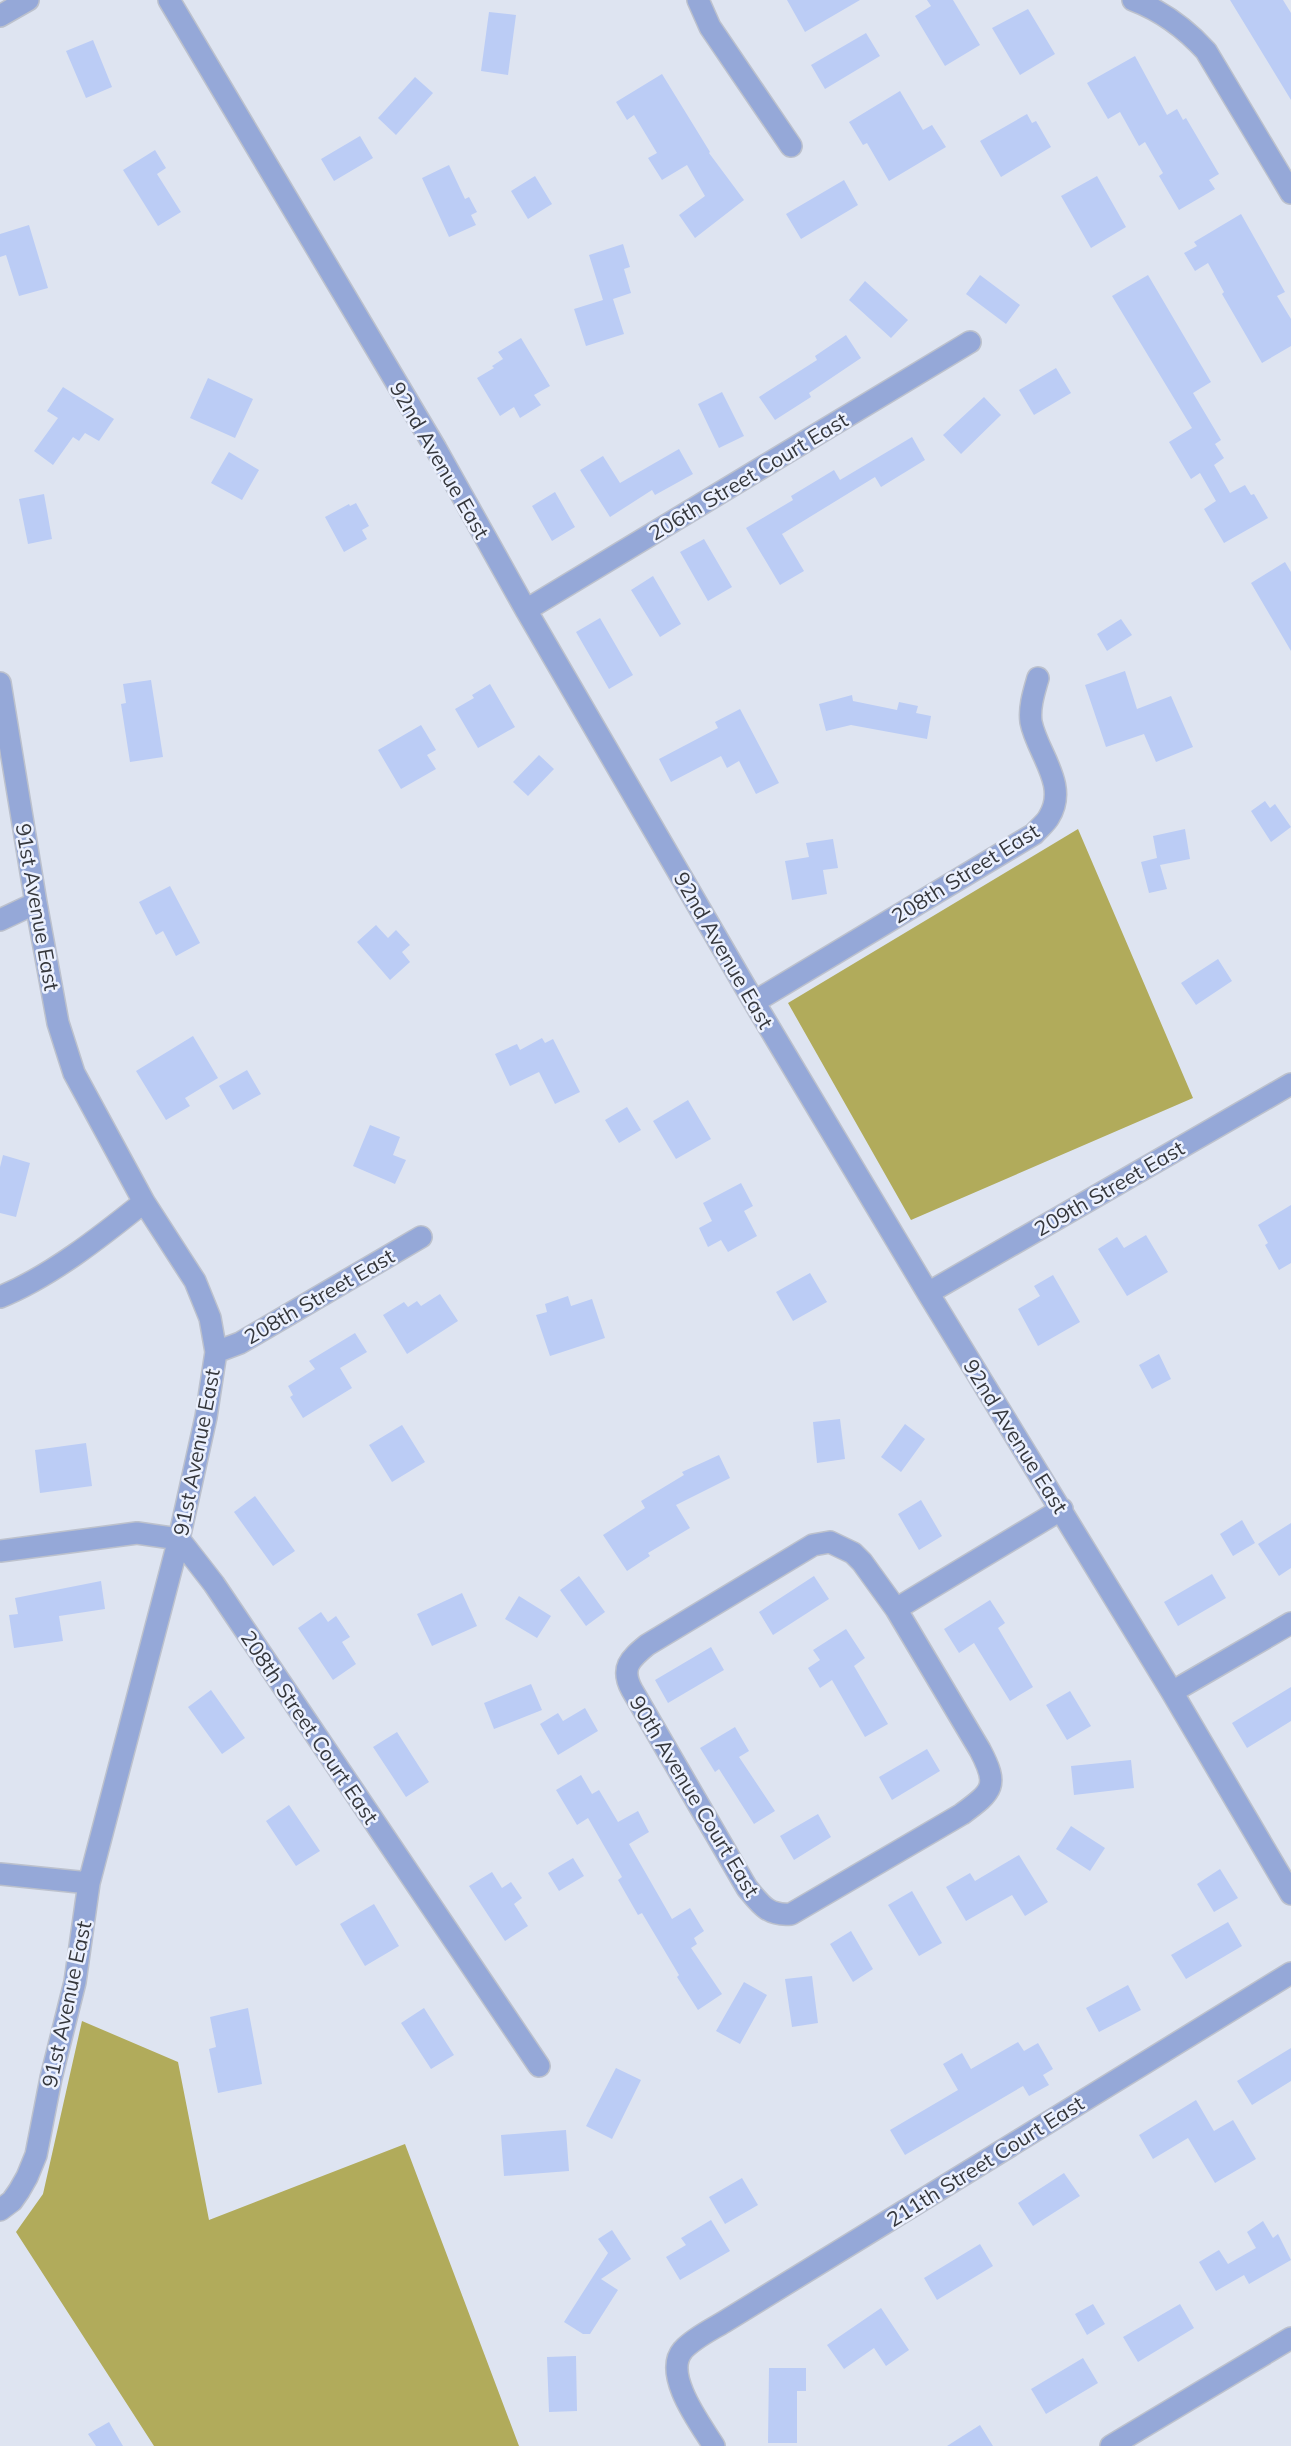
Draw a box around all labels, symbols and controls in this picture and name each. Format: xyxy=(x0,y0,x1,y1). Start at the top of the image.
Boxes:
street label: 92nd Avenue East xyxy=(385,377,495,543)
street label: 206th Street Court East xyxy=(644,406,852,546)
street label: 208th Street East xyxy=(886,817,1044,929)
street label: 91st Avenue East xyxy=(10,821,66,993)
street label: 92nd Avenue East xyxy=(669,867,779,1033)
street label: 209th Street East xyxy=(1029,1135,1189,1241)
street label: 208th Street East xyxy=(239,1243,399,1349)
street label: 92nd Avenue East xyxy=(958,1354,1074,1518)
street label: 91st Avenue East xyxy=(167,1366,225,1538)
street label: 208th Street Court East xyxy=(236,1625,384,1829)
street label: 90th Avenue Court East xyxy=(625,1691,765,1901)
street label: 91st Avenue East xyxy=(36,1918,96,2090)
street label: 211th Street Court East xyxy=(882,2090,1088,2232)

